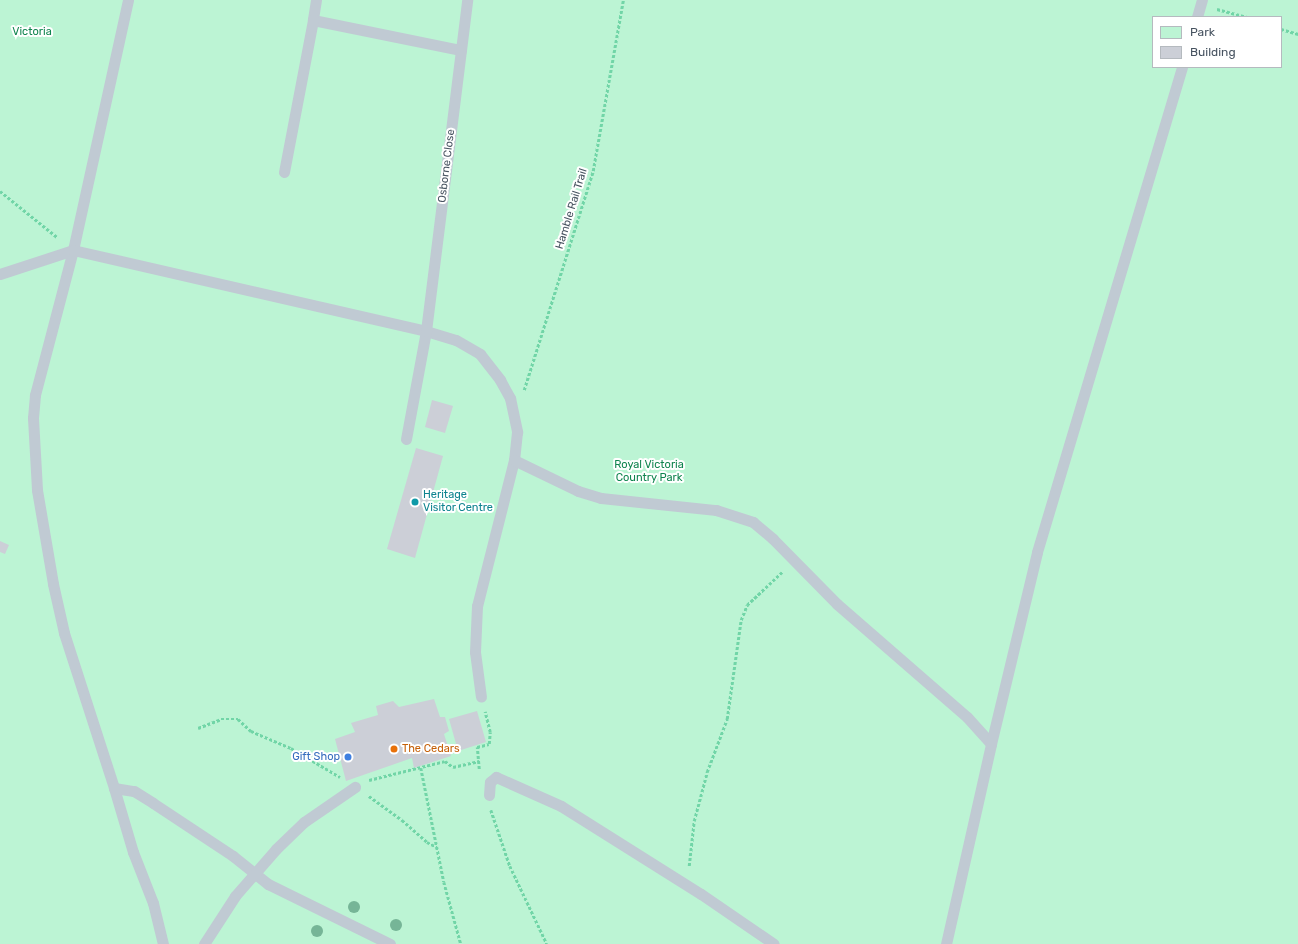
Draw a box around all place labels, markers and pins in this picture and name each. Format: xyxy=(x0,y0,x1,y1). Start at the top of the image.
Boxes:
place label: Heritage Visitor Centre xyxy=(423,489,493,515)
marker: Heritage Visitor Centre xyxy=(410,497,420,507)
place label: The Cedars xyxy=(402,742,460,756)
marker: The Cedars xyxy=(389,744,399,754)
place label: Gift Shop xyxy=(292,750,340,764)
marker: Gift Shop xyxy=(343,752,353,762)

